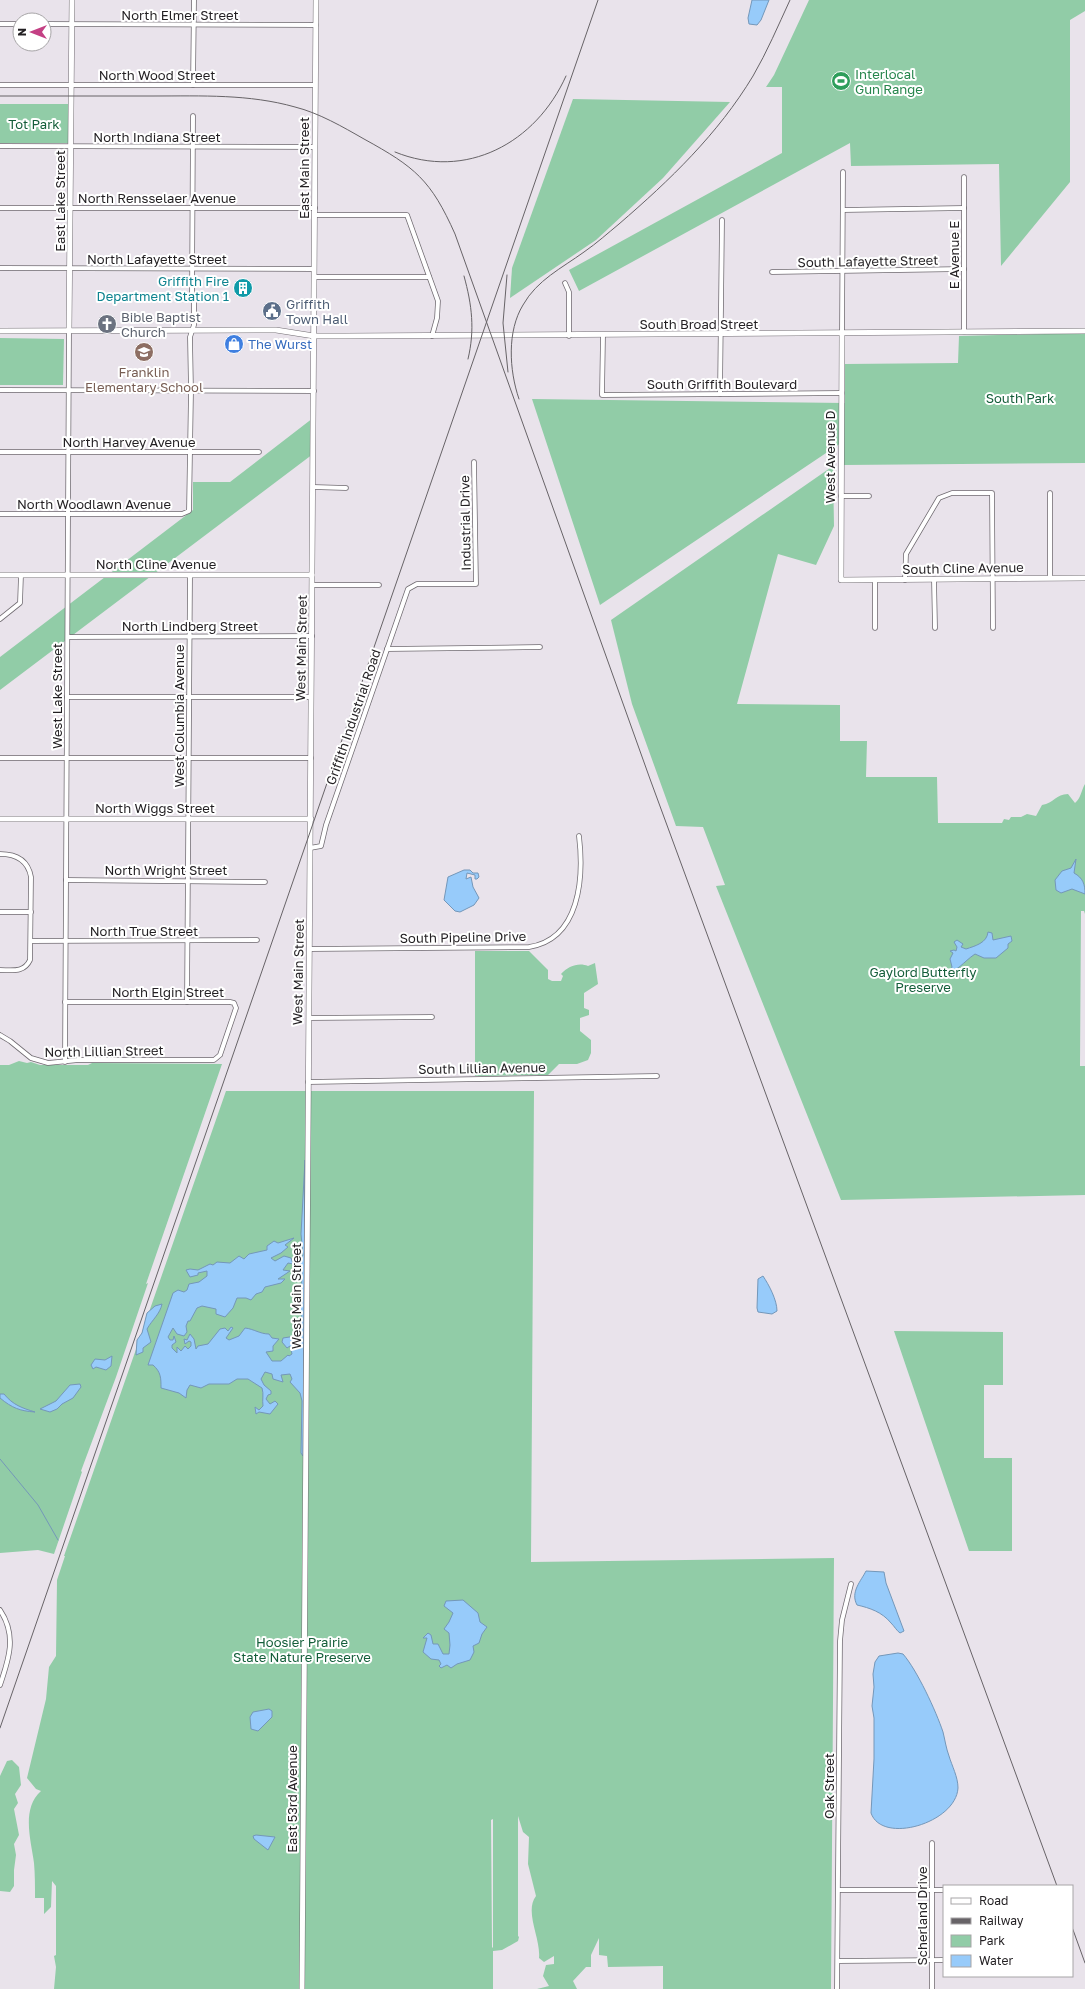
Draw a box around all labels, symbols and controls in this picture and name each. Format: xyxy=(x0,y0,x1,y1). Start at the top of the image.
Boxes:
street label: North Elmer Street xyxy=(121,7,239,23)
north arrow xyxy=(12,12,52,52)
text: N xyxy=(15,28,28,36)
place label: Interlocal Gun Range xyxy=(855,66,923,97)
street label: North Wood Street xyxy=(99,67,215,83)
sports icon: Interlocal Gun Range xyxy=(830,70,852,92)
park label: Tot Park xyxy=(8,116,60,132)
street label: East Main Street xyxy=(296,117,312,219)
street label: North Indiana Street xyxy=(93,129,221,145)
street label: East Lake Street xyxy=(52,150,68,252)
street label: North Rensselaer Avenue xyxy=(78,190,236,206)
street label: E Avenue E xyxy=(946,221,962,289)
street label: North Lafayette Street xyxy=(87,251,227,267)
street label: South Lafayette Street xyxy=(797,252,939,270)
place label: Griffith Fire Department Station 1 xyxy=(97,273,229,304)
building icon: Griffith Fire Department Station 1 xyxy=(232,277,254,299)
place label: Griffith Town Hall xyxy=(286,296,348,327)
public building icon: Griffith Town Hall xyxy=(261,300,283,322)
place label: Bible Baptist Church xyxy=(121,309,201,340)
church icon: Bible Baptist Church xyxy=(96,313,118,335)
street label: South Broad Street xyxy=(640,316,758,332)
shop icon: The Wurst xyxy=(223,333,245,355)
place label: The Wurst xyxy=(248,336,312,352)
school or university icon: Franklin Elementary School xyxy=(133,341,155,363)
place label: Franklin Elementary School xyxy=(85,364,203,395)
street label: South Griffith Boulevard xyxy=(647,376,797,392)
park label: South Park xyxy=(986,390,1055,406)
street label: West Avenue D xyxy=(822,410,838,504)
street label: North Harvey Avenue xyxy=(63,434,195,450)
street label: Industrial Drive xyxy=(456,475,474,571)
street label: North Woodlawn Avenue xyxy=(17,496,171,512)
street label: North Cline Avenue xyxy=(96,556,216,572)
street label: South Cline Avenue xyxy=(902,559,1024,577)
street label: West Main Street xyxy=(292,595,310,701)
street label: North Lindberg Street xyxy=(122,618,258,634)
street label: West Lake Street xyxy=(49,643,65,749)
street label: West Columbia Avenue xyxy=(171,645,187,787)
street label: Griffith Industrial Road xyxy=(322,647,384,787)
street label: North Wiggs Street xyxy=(95,800,215,816)
street label: North Wright Street xyxy=(104,862,228,878)
street label: West Main Street xyxy=(289,919,307,1025)
street label: North True Street xyxy=(90,923,198,939)
street label: South Pipeline Drive xyxy=(400,928,526,946)
park label: Gaylord Butterfly Preserve xyxy=(869,964,977,995)
street label: North Elgin Street xyxy=(112,984,224,1000)
street label: North Lillian Street xyxy=(44,1042,164,1060)
street label: South Lillian Avenue xyxy=(418,1059,546,1077)
street label: West Main Street xyxy=(288,1243,304,1349)
park label: Hoosier Prairie State Nature Preserve xyxy=(233,1634,371,1665)
street label: East 53rd Avenue xyxy=(284,1745,300,1853)
street label: Oak Street xyxy=(821,1753,837,1819)
street label: Scherland Drive xyxy=(914,1867,930,1965)
legend xyxy=(943,1885,1073,1977)
text: Road xyxy=(979,1893,1008,1908)
text: Railway xyxy=(979,1913,1024,1928)
text: Park xyxy=(979,1933,1005,1948)
text: Water xyxy=(979,1953,1013,1968)

